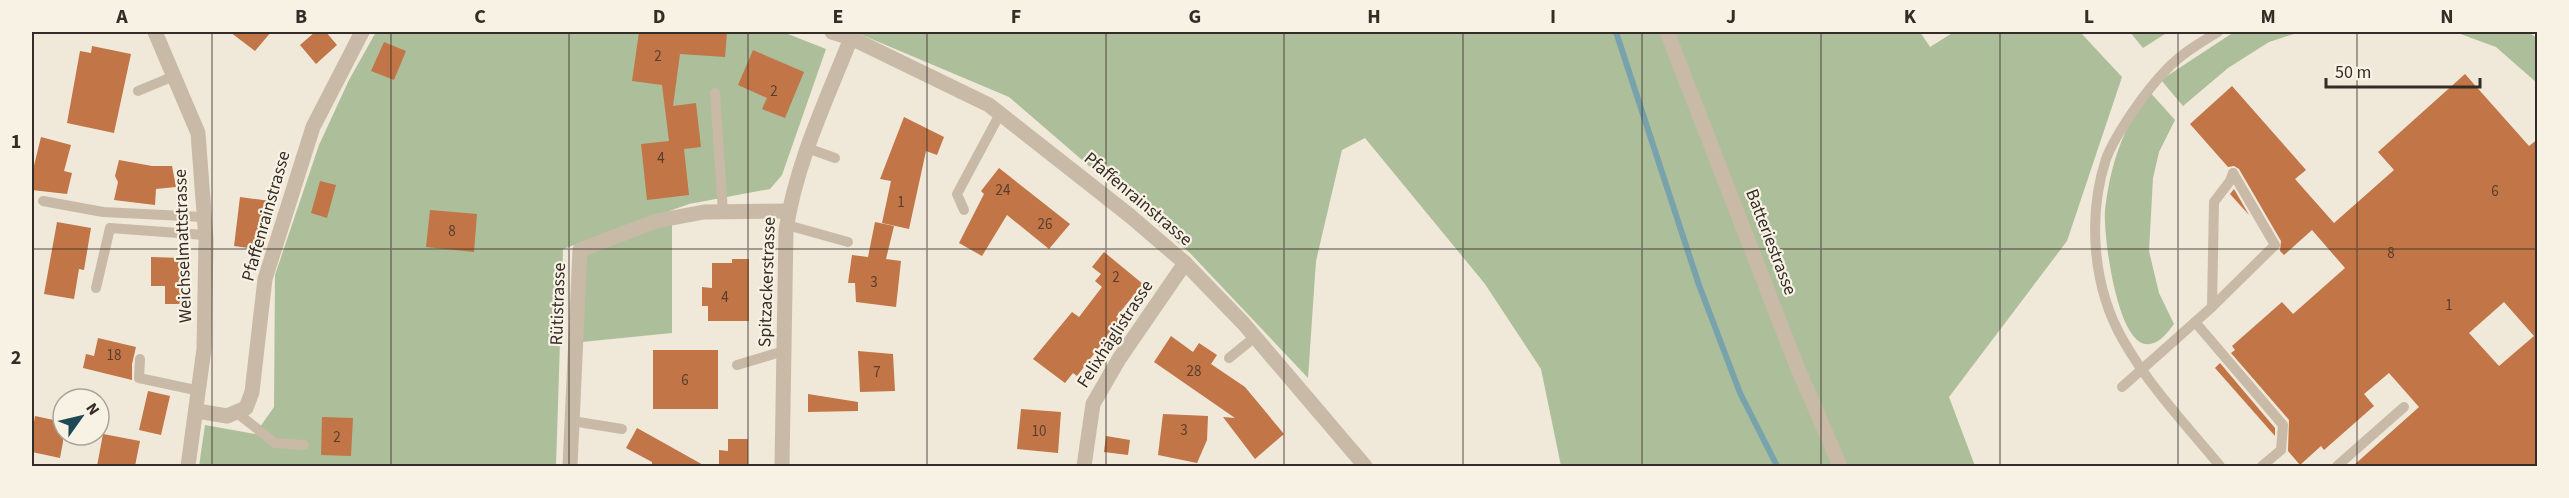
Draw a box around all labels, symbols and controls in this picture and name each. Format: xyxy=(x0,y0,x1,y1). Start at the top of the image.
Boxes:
text: A xyxy=(115,3,128,31)
text: B xyxy=(295,3,307,31)
text: C xyxy=(474,3,486,31)
text: D xyxy=(653,3,665,31)
text: E xyxy=(833,3,843,31)
text: F xyxy=(1011,3,1021,31)
text: G xyxy=(1189,3,1201,31)
text: H xyxy=(1367,3,1381,31)
text: I xyxy=(1550,3,1556,31)
text: J xyxy=(1726,3,1736,31)
text: K xyxy=(1904,3,1917,31)
text: L xyxy=(2084,3,2094,31)
text: M xyxy=(2260,3,2276,31)
text: N xyxy=(2440,3,2454,31)
house number: 2 xyxy=(654,46,662,67)
scale bar xyxy=(2326,51,2480,89)
text: 50 m xyxy=(2335,60,2371,85)
house number: 2 xyxy=(770,81,778,102)
text: 1 xyxy=(11,128,21,156)
street label: Pfaffenrainstrasse xyxy=(1078,146,1198,252)
street label: Pfaffenrainstrasse xyxy=(235,148,297,284)
house number: 4 xyxy=(657,148,665,169)
street label: Weichselmattstrasse xyxy=(168,168,198,323)
house number: 24 xyxy=(996,180,1011,201)
house number: 6 xyxy=(2491,181,2499,202)
street label: Batteriestrasse xyxy=(1739,185,1803,299)
house number: 1 xyxy=(897,192,905,213)
house number: 26 xyxy=(1038,214,1052,235)
street label: Spitzackerstrasse xyxy=(752,216,782,348)
house number: 8 xyxy=(448,221,456,242)
house number: 8 xyxy=(2387,243,2395,264)
street label: Rütistrasse xyxy=(544,262,572,346)
house number: 2 xyxy=(1112,267,1120,288)
house number: 3 xyxy=(870,272,878,293)
street label: Felixhäglistrasse xyxy=(1071,275,1159,393)
house number: 4 xyxy=(721,287,729,308)
house number: 1 xyxy=(2445,295,2453,316)
text: 2 xyxy=(11,344,21,372)
house number: 18 xyxy=(107,345,121,366)
house number: 28 xyxy=(1187,361,1201,382)
house number: 7 xyxy=(873,362,881,383)
house number: 6 xyxy=(681,370,689,391)
north arrow xyxy=(51,387,111,447)
text: N xyxy=(81,399,105,420)
house number: 3 xyxy=(1180,420,1188,441)
house number: 10 xyxy=(1032,421,1046,442)
house number: 2 xyxy=(333,427,341,448)

